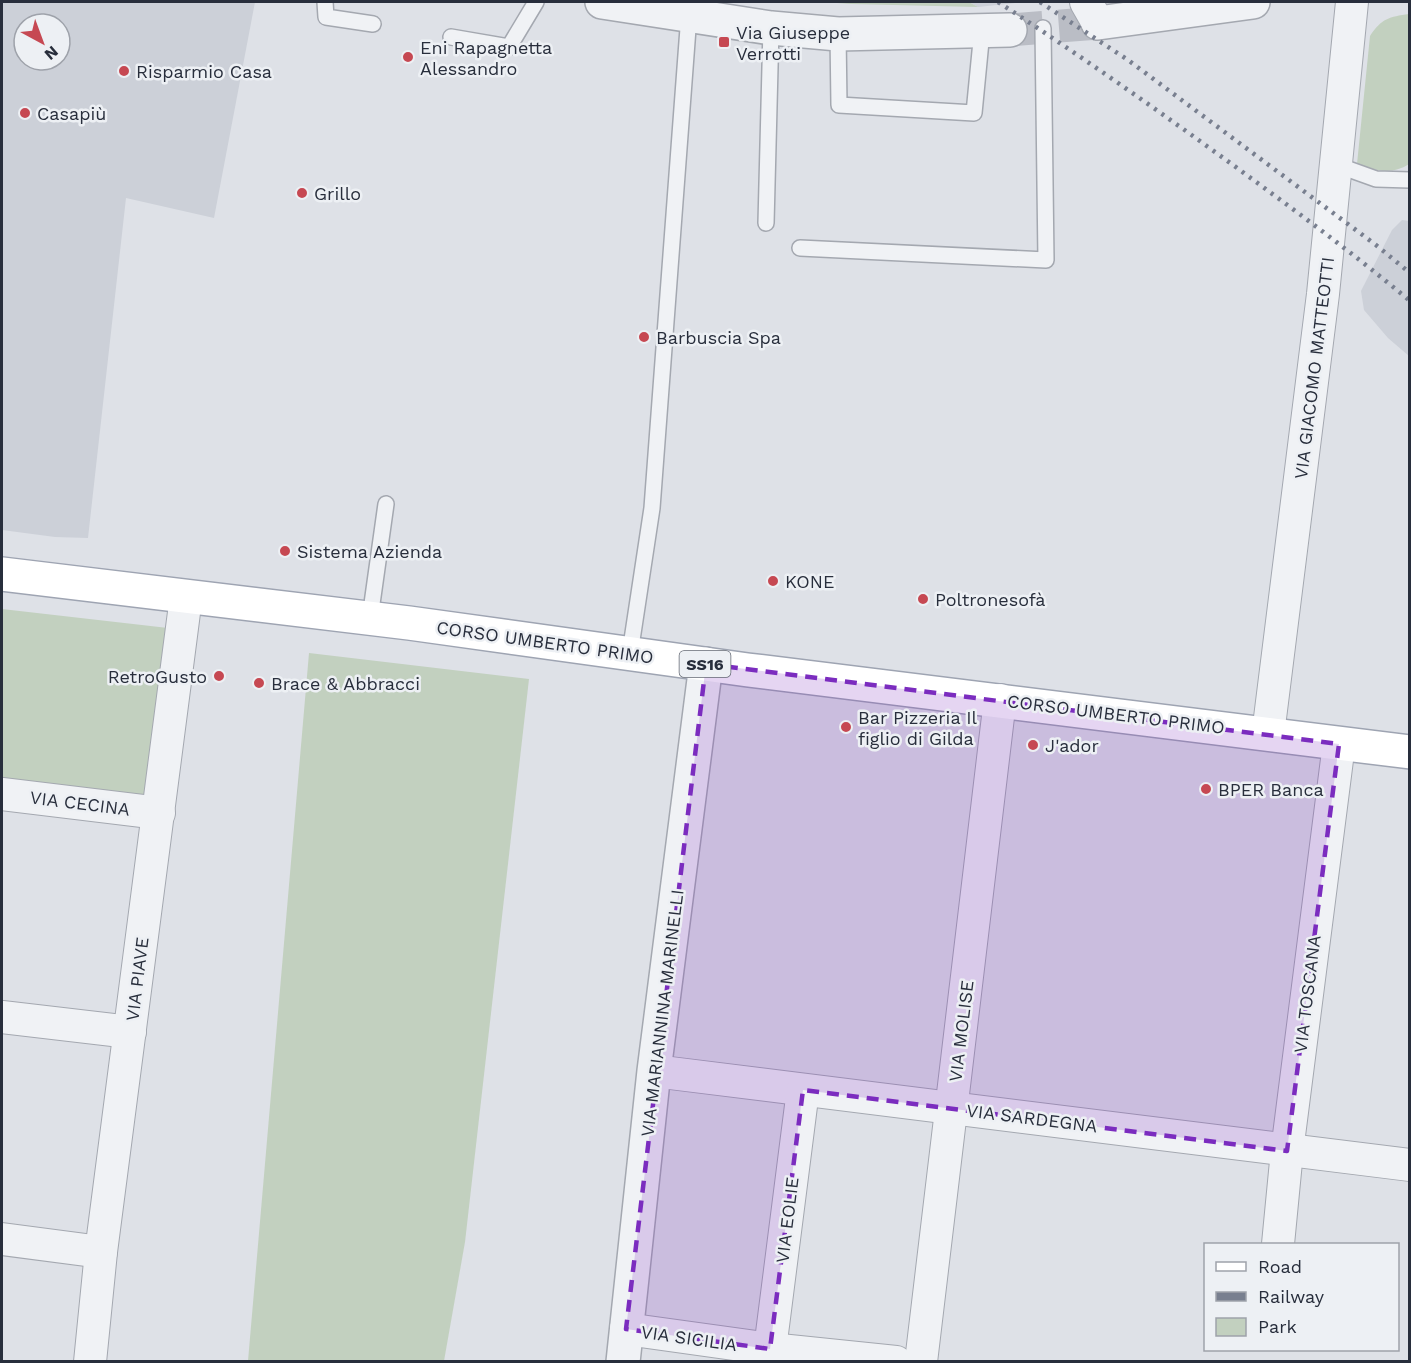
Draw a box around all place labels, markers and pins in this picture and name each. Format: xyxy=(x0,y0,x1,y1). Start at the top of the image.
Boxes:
place label: Via Giuseppe Verrotti xyxy=(736,22,850,64)
marker: Via Giuseppe Verrotti xyxy=(717,35,731,49)
place label: Eni Rapagnetta Alessandro xyxy=(420,37,552,79)
marker: Eni Rapagnetta Alessandro xyxy=(401,50,415,64)
place label: Risparmio Casa xyxy=(136,61,272,82)
marker: Risparmio Casa xyxy=(117,64,131,78)
place label: Casapiù xyxy=(37,103,106,124)
marker: Casapiù xyxy=(18,106,32,120)
place label: Grillo xyxy=(314,183,361,204)
marker: Grillo xyxy=(295,186,309,200)
place label: Barbuscia Spa xyxy=(656,327,781,348)
marker: Barbuscia Spa xyxy=(637,330,651,344)
place label: Sistema Azienda xyxy=(297,541,442,562)
marker: Sistema Azienda xyxy=(278,544,292,558)
place label: KONE xyxy=(785,571,834,592)
marker: KONE xyxy=(766,574,780,588)
place label: Poltronesofà xyxy=(935,589,1046,610)
marker: Poltronesofà xyxy=(916,592,930,606)
place label: RetroGusto xyxy=(108,666,207,687)
marker: RetroGusto xyxy=(212,669,226,683)
place label: Brace & Abbracci xyxy=(271,673,420,694)
marker: Brace & Abbracci xyxy=(252,676,266,690)
place label: Bar Pizzeria Il figlio di Gilda xyxy=(858,707,978,749)
marker: Bar Pizzeria Il figlio di Gilda xyxy=(839,720,853,734)
place label: J'ador xyxy=(1045,735,1099,756)
marker: J'ador xyxy=(1026,738,1040,752)
place label: BPER Banca xyxy=(1218,779,1324,800)
marker: BPER Banca xyxy=(1199,782,1213,796)

